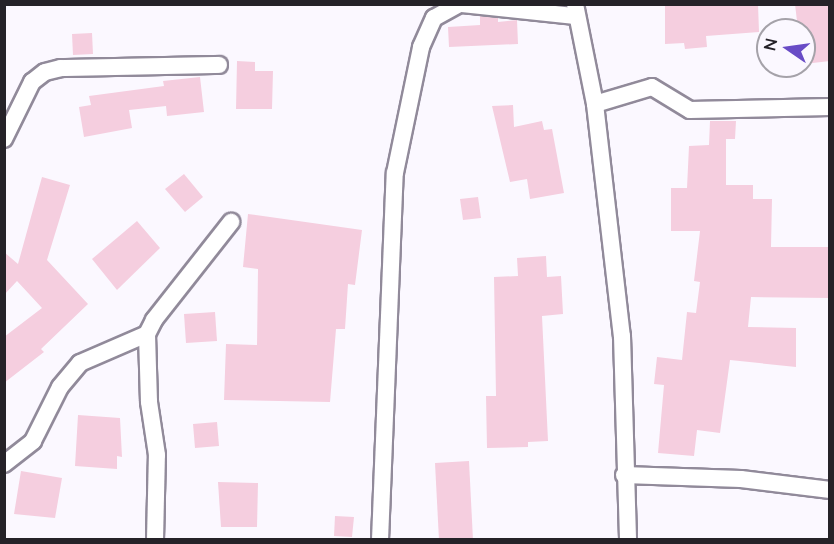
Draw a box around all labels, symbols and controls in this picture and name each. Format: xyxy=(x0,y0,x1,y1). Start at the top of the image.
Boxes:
north arrow xyxy=(756,18,816,78)
text: N xyxy=(759,36,781,52)

